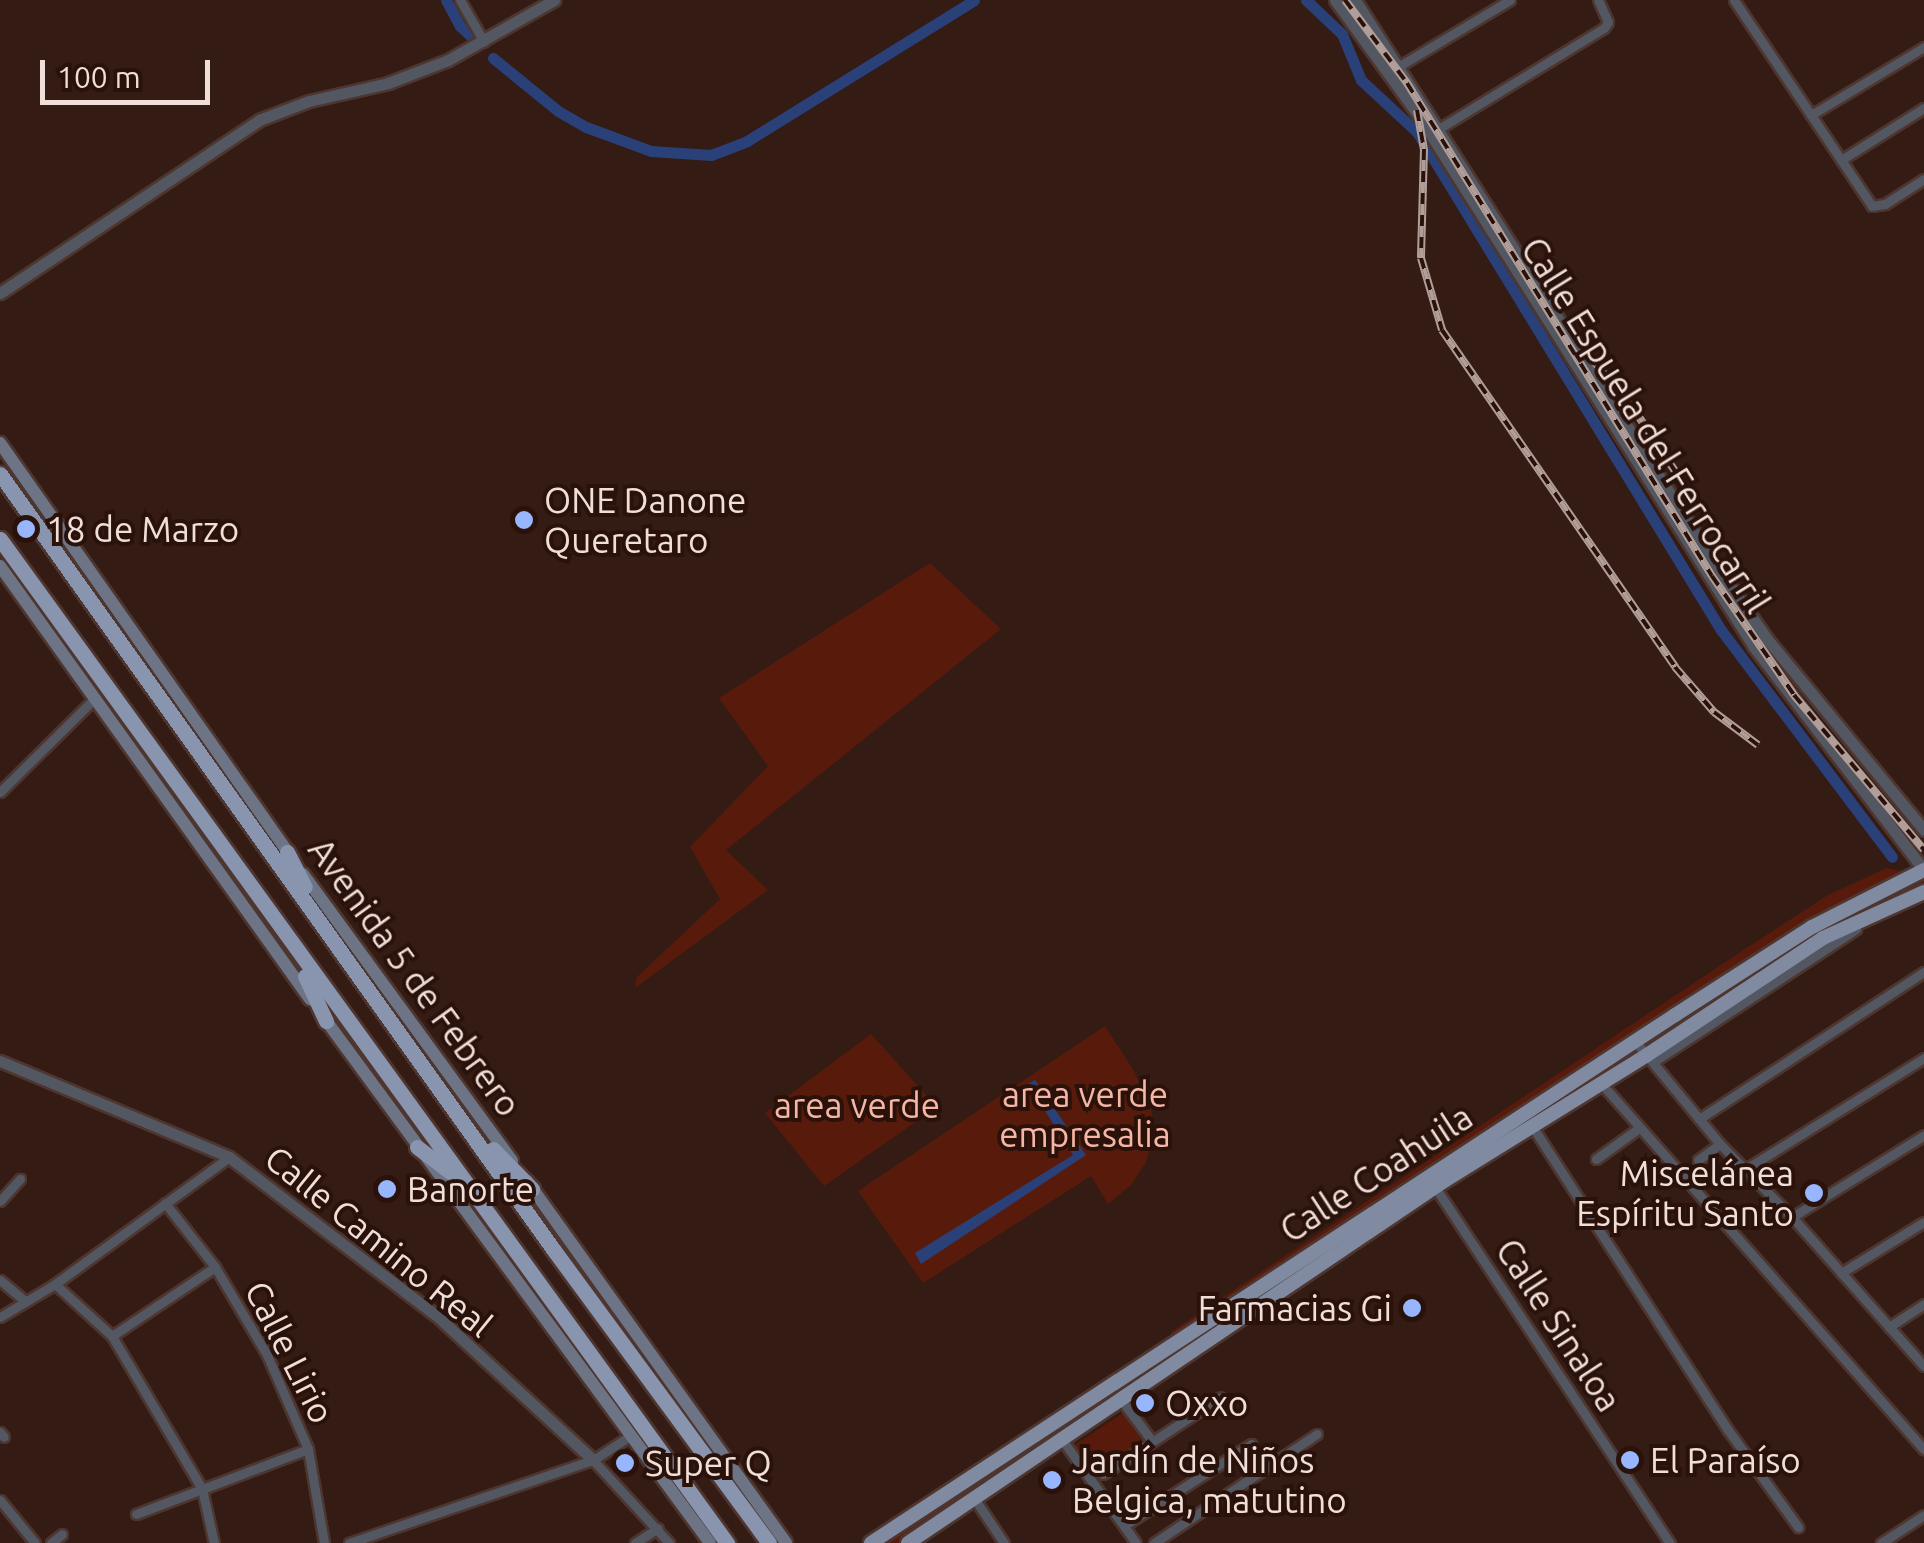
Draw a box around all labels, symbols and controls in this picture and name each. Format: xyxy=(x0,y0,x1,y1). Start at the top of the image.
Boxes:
scale bar xyxy=(45,40,215,102)
text: 100 m xyxy=(57,60,141,94)
street label: Calle Espuela del Ferrocarril xyxy=(1513,229,1779,621)
place label: ONE Danone Queretaro xyxy=(544,479,746,561)
place label: 18 de Marzo xyxy=(46,508,239,550)
marker: ONE Danone Queretaro xyxy=(513,509,535,531)
marker: 18 de Marzo xyxy=(15,518,37,540)
street label: Avenida 5 de Febrero xyxy=(300,830,530,1124)
park label: area verde empresalia xyxy=(999,1073,1171,1155)
park label: area verde xyxy=(774,1084,940,1126)
street label: Calle Coahuila xyxy=(1272,1095,1480,1251)
street label: Calle Camino Real xyxy=(257,1137,501,1345)
place label: Miscelánea Espíritu Santo xyxy=(1576,1152,1794,1234)
place label: Banorte xyxy=(407,1168,534,1210)
marker: Banorte xyxy=(376,1178,398,1200)
marker: Miscelánea Espíritu Santo xyxy=(1803,1182,1825,1204)
street label: Calle Sinaloa xyxy=(1488,1231,1630,1419)
street label: Calle Lirio xyxy=(236,1274,344,1430)
place label: Farmacias Gi xyxy=(1198,1287,1392,1329)
marker: Farmacias Gi xyxy=(1401,1297,1423,1319)
place label: Oxxo xyxy=(1165,1382,1248,1424)
marker: Oxxo xyxy=(1134,1392,1156,1414)
place label: Jardín de Niños Belgica, matutino xyxy=(1072,1439,1347,1521)
place label: El Paraíso xyxy=(1650,1439,1801,1481)
place label: Super Q xyxy=(645,1442,772,1484)
marker: El Paraíso xyxy=(1619,1449,1641,1471)
marker: Super Q xyxy=(614,1452,636,1474)
marker: Jardín de Niños Belgica, matutino xyxy=(1041,1469,1063,1491)

